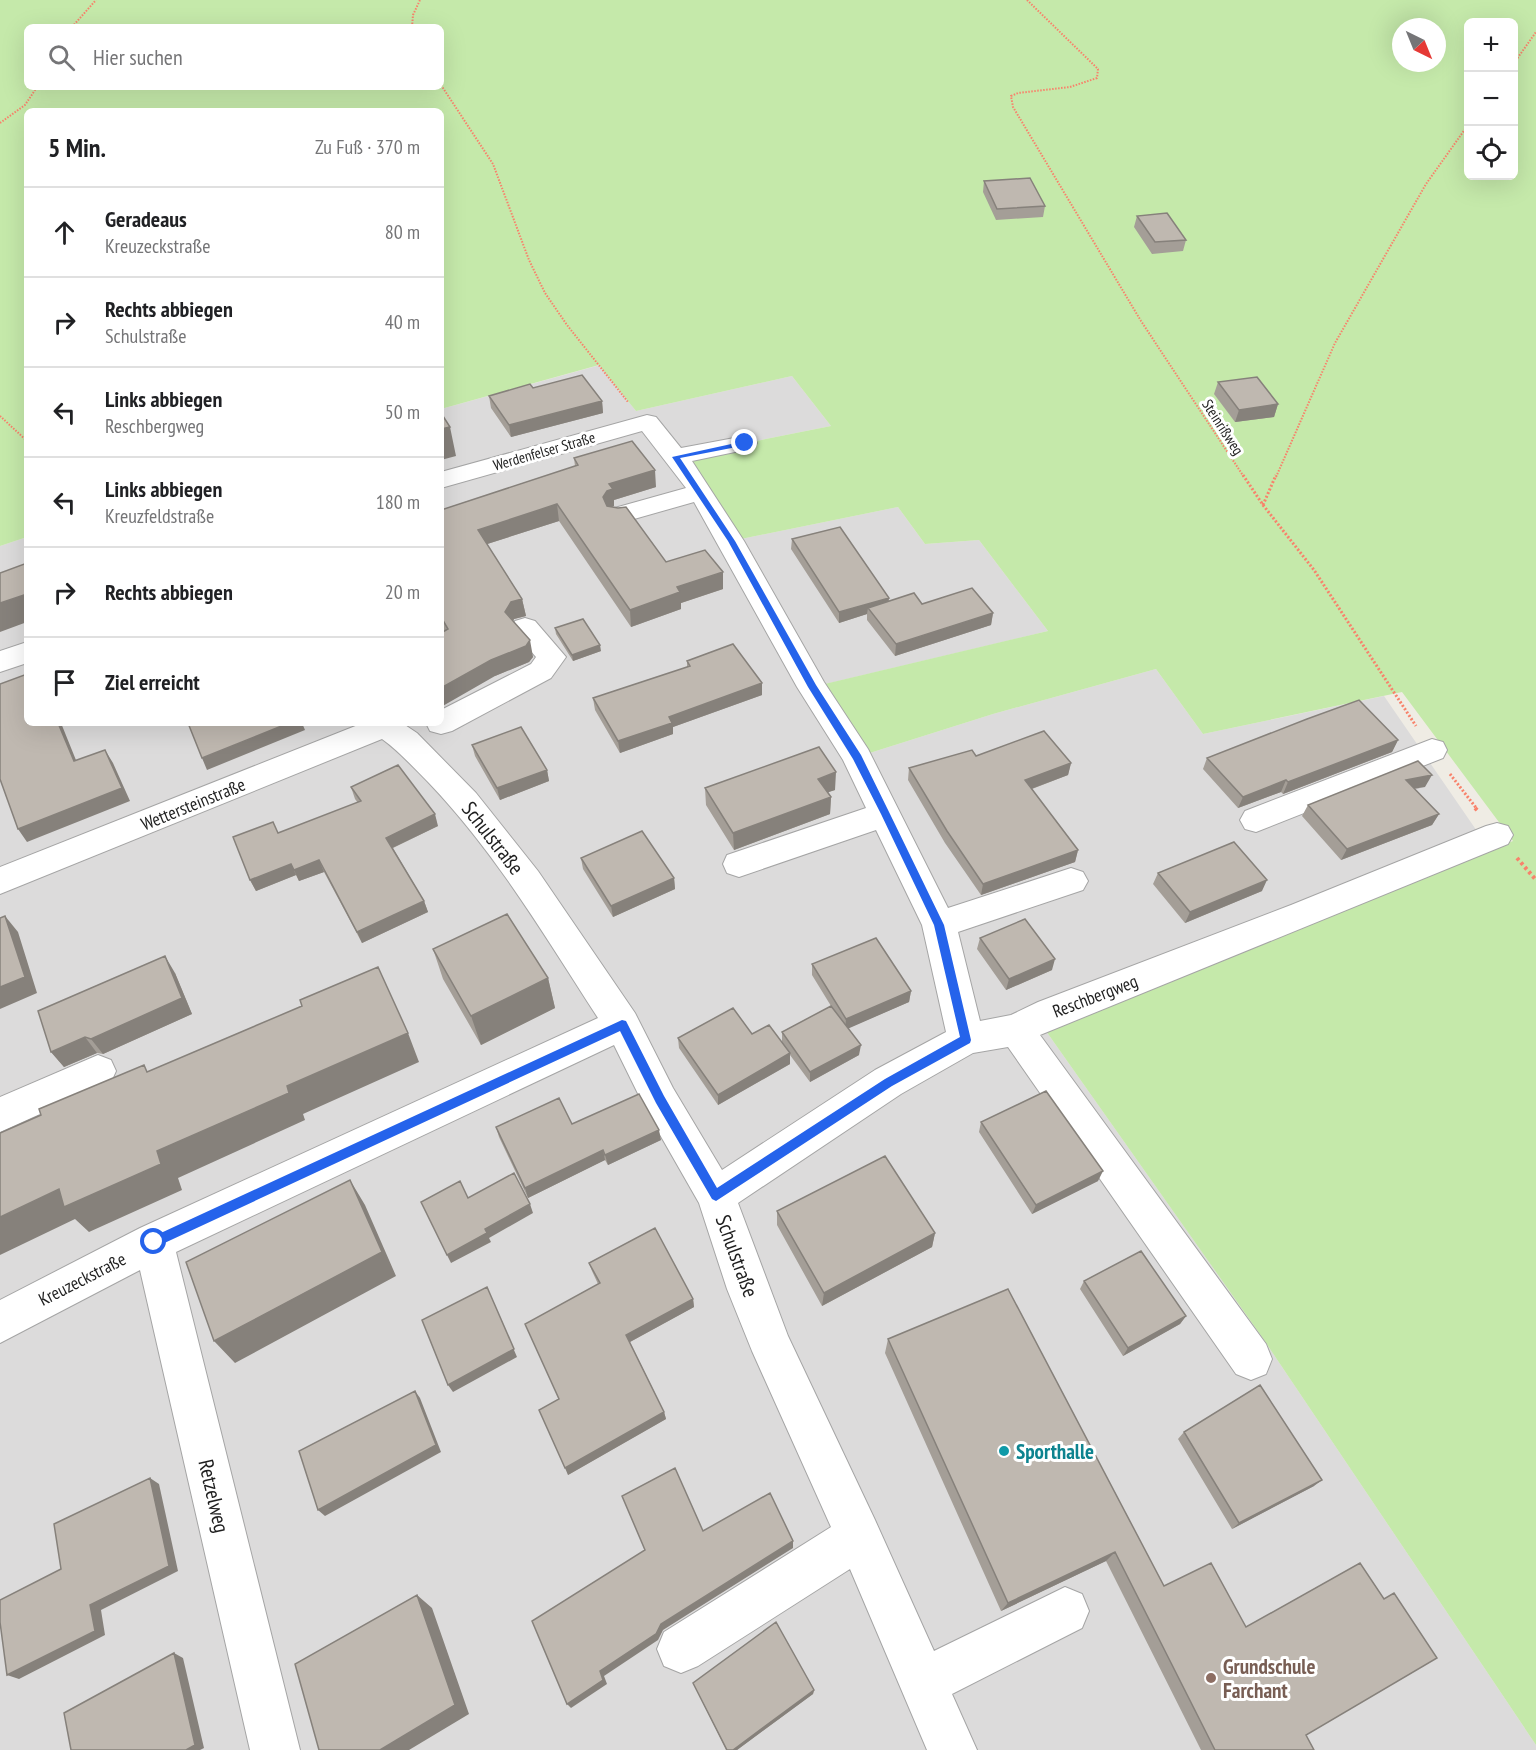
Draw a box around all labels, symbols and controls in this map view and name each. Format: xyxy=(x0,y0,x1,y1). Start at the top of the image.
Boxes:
north arrow xyxy=(1392,18,1446,72)
map controls xyxy=(1464,18,1518,180)
button: + xyxy=(1464,18,1518,72)
search box xyxy=(24,24,444,90)
icon: search xyxy=(45,41,78,74)
text: Hier suchen xyxy=(93,43,183,71)
button: − xyxy=(1464,72,1518,126)
button: locate xyxy=(1464,126,1518,180)
text: 5 Min. xyxy=(48,131,106,164)
text: Zu Fuß · 370 m xyxy=(315,134,420,160)
text: Geradeaus xyxy=(105,205,187,233)
icon: ahead xyxy=(48,216,81,249)
text: 80 m xyxy=(385,219,420,245)
text: Kreuzeckstraße xyxy=(105,233,211,259)
text: Rechts abbiegen xyxy=(105,295,233,323)
icon: right xyxy=(48,306,81,339)
text: 40 m xyxy=(385,309,420,335)
text: Schulstraße xyxy=(105,323,187,349)
text: Links abbiegen xyxy=(105,385,222,413)
icon: left xyxy=(48,396,81,429)
street label: Steinrißweg xyxy=(1198,396,1248,458)
text: 50 m xyxy=(385,399,420,425)
text: Reschbergweg xyxy=(105,413,204,439)
street label: Werdenfelser Straße xyxy=(491,427,597,475)
route end xyxy=(731,429,757,455)
text: Links abbiegen xyxy=(105,475,222,503)
icon: left xyxy=(48,486,81,519)
text: 180 m xyxy=(376,489,420,515)
text: Kreuzfeldstraße xyxy=(105,503,214,529)
icon: right xyxy=(48,576,81,609)
text: Rechts abbiegen xyxy=(105,578,233,606)
text: 20 m xyxy=(385,579,420,605)
icon: arrive xyxy=(48,666,81,699)
text: Ziel erreicht xyxy=(105,668,200,696)
street label: Wettersteinstraße xyxy=(137,773,249,835)
street label: Schulstraße xyxy=(456,796,530,880)
street label: Reschbergweg xyxy=(1049,969,1141,1023)
street label: Schulstraße xyxy=(710,1211,764,1301)
route start xyxy=(140,1228,166,1254)
street label: Kreuzeckstraße xyxy=(34,1247,130,1311)
place label: Sporthalle xyxy=(1016,1438,1094,1465)
marker: Sporthalle xyxy=(997,1444,1011,1458)
street label: Retzelweg xyxy=(192,1457,236,1535)
place label: Grundschule Farchant xyxy=(1223,1653,1315,1704)
marker: Grundschule Farchant xyxy=(1204,1671,1218,1685)

